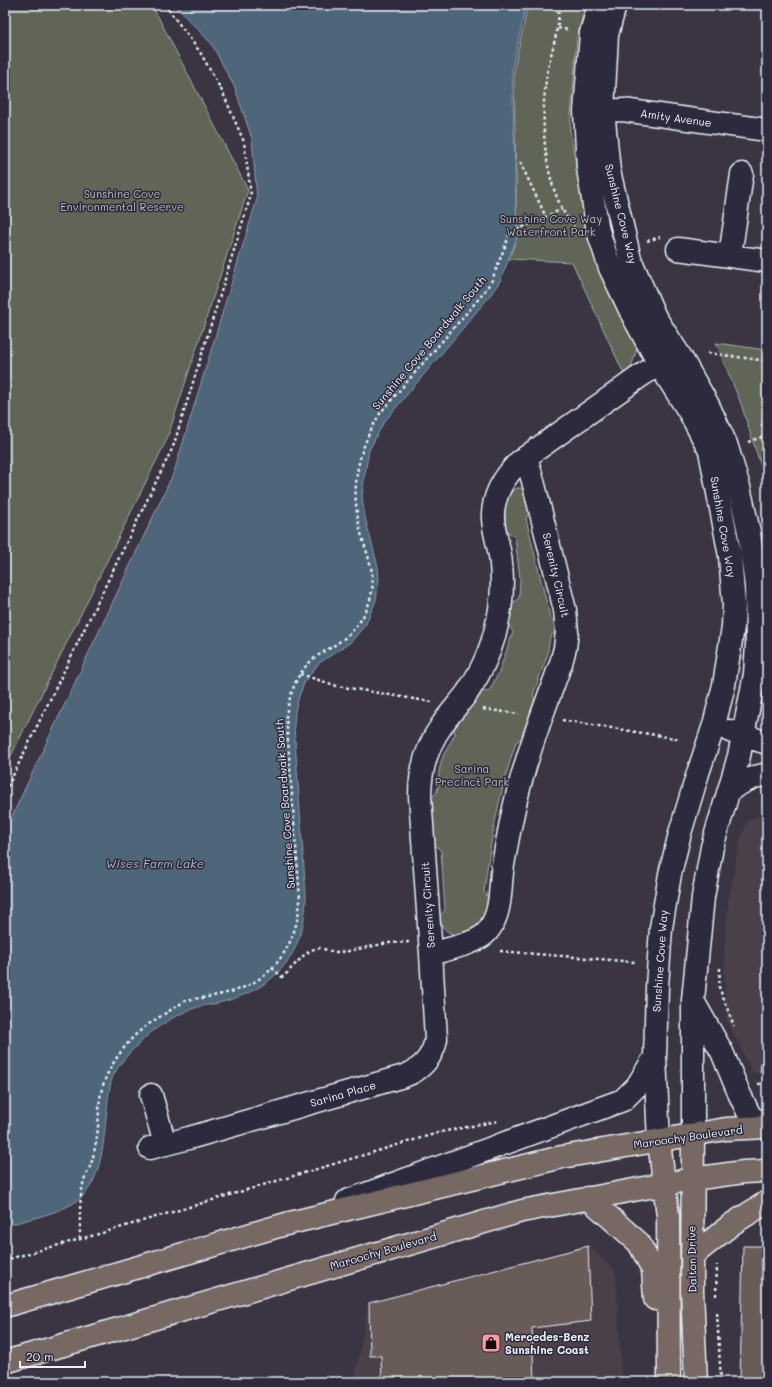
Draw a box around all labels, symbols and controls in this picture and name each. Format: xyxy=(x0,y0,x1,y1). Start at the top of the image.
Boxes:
street label: Amity Avenue xyxy=(639,105,713,130)
street label: Sunshine Cove Way xyxy=(602,162,641,266)
park label: Sunshine Cove Environmental Reserve xyxy=(60,186,184,214)
park label: Sunshine Cove Way Waterfront Park xyxy=(500,211,602,239)
street label: Sunshine Cove Boardwalk South xyxy=(368,273,489,413)
street label: Sunshine Cove Way xyxy=(707,475,740,579)
street label: Serenity Circuit xyxy=(539,531,574,619)
street label: Sunshine Cove Boardwalk South xyxy=(271,719,298,889)
park label: Sarina Precinct Park xyxy=(435,761,510,789)
water label: Wises Farm Lake xyxy=(106,855,204,871)
street label: Serenity Circuit xyxy=(417,861,438,949)
street label: Sunshine Cove Way xyxy=(648,909,671,1013)
street label: Sarina Place xyxy=(308,1077,378,1110)
street label: Maroochy Boulevard xyxy=(632,1121,744,1152)
street label: Dalton Drive xyxy=(683,1225,700,1293)
street label: Maroochy Boulevard xyxy=(328,1228,438,1273)
place label: Mercedes-Benz Sunshine Coast xyxy=(505,1329,590,1357)
shop icon: Mercedes-Benz Sunshine Coast xyxy=(480,1332,502,1354)
scale bar xyxy=(20,1343,85,1369)
text: 20 m xyxy=(26,1348,54,1364)

